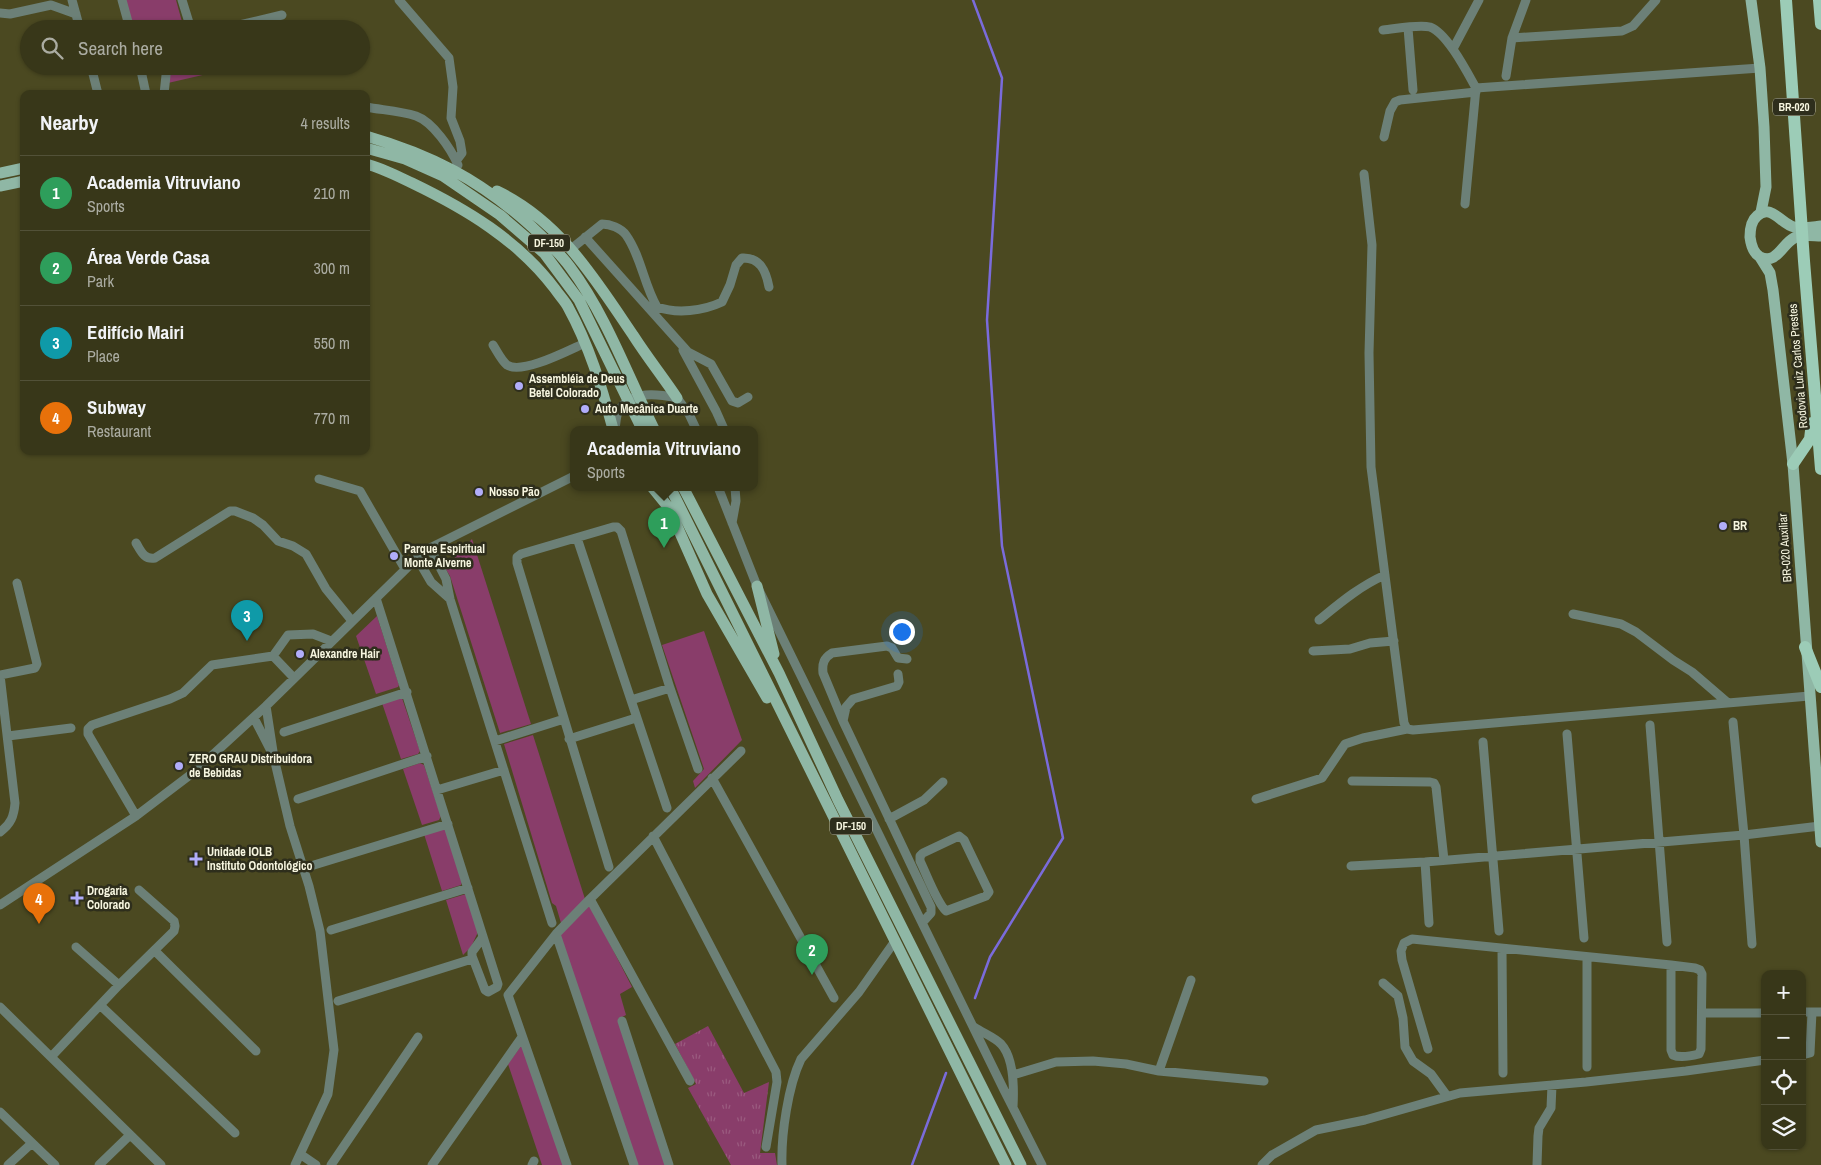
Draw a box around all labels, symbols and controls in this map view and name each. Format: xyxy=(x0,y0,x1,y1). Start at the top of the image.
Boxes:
search box xyxy=(20,20,370,75)
icon: search xyxy=(38,34,66,62)
text: Search here xyxy=(78,35,163,61)
road number: BR-020 xyxy=(1773,98,1815,115)
text: Nearby xyxy=(40,108,98,137)
text: 4 results xyxy=(300,112,350,134)
text: Academia Vitruviano xyxy=(87,169,241,195)
text: 1 xyxy=(52,182,60,204)
text: 210 m xyxy=(314,182,350,204)
text: Sports xyxy=(87,195,125,217)
road number: DF-150 xyxy=(528,234,570,252)
text: Área Verde Casa xyxy=(87,244,210,270)
text: 2 xyxy=(52,257,60,279)
text: 300 m xyxy=(314,257,350,279)
text: Park xyxy=(87,270,114,292)
street label: Rodovia Luiz Carlos Prestes xyxy=(1785,303,1811,429)
text: Edifício Mairi xyxy=(87,319,184,345)
text: 3 xyxy=(52,332,60,354)
text: 550 m xyxy=(314,332,350,354)
text: Place xyxy=(87,345,120,367)
place label: Assembléia de Deus Betel Colorado xyxy=(529,371,625,401)
marker: Assembléia de Deus Betel Colorado xyxy=(513,380,525,392)
text: Subway xyxy=(87,394,146,420)
place label: Auto Mecânica Duarte xyxy=(595,401,699,417)
marker: Auto Mecânica Duarte xyxy=(579,403,591,415)
text: 4 xyxy=(52,407,60,429)
text: 770 m xyxy=(314,407,350,429)
text: Restaurant xyxy=(87,420,151,442)
popup xyxy=(570,426,758,491)
text: Academia Vitruviano xyxy=(587,435,741,461)
text: Sports xyxy=(587,461,625,483)
place label: Nosso Pão xyxy=(489,484,540,500)
marker: Nosso Pão xyxy=(473,486,485,498)
pin: 1 xyxy=(648,507,680,548)
street label: BR-020 Auxiliar xyxy=(1775,512,1795,583)
place label: BR xyxy=(1733,518,1747,534)
marker: BR xyxy=(1717,520,1729,532)
place label: Parque Espiritual Monte Alverne xyxy=(404,541,485,571)
marker: Parque Espiritual Monte Alverne xyxy=(388,550,400,562)
pin: 3 xyxy=(231,600,263,641)
your location xyxy=(889,619,915,645)
place label: Alexandre Hair xyxy=(310,646,380,662)
marker: Alexandre Hair xyxy=(294,648,306,660)
place label: ZERO GRAU Distribuidora de Bebidas xyxy=(189,751,313,781)
marker: ZERO GRAU Distribuidora de Bebidas xyxy=(173,760,185,772)
road number: DF-150 xyxy=(830,818,872,834)
place label: Unidade IOLB Instituto Odontológico xyxy=(207,844,313,874)
marker: Unidade IOLB Instituto Odontológico xyxy=(189,852,203,866)
pin: 4 xyxy=(23,883,55,924)
place label: Drogaria Colorado xyxy=(87,883,130,913)
marker: Drogaria Colorado xyxy=(71,892,83,904)
pin: 2 xyxy=(796,934,828,975)
map controls xyxy=(1761,970,1806,1150)
button: + xyxy=(1761,970,1806,1015)
button: − xyxy=(1761,1015,1806,1060)
button: locate xyxy=(1761,1060,1806,1105)
button: layers xyxy=(1761,1105,1806,1150)

